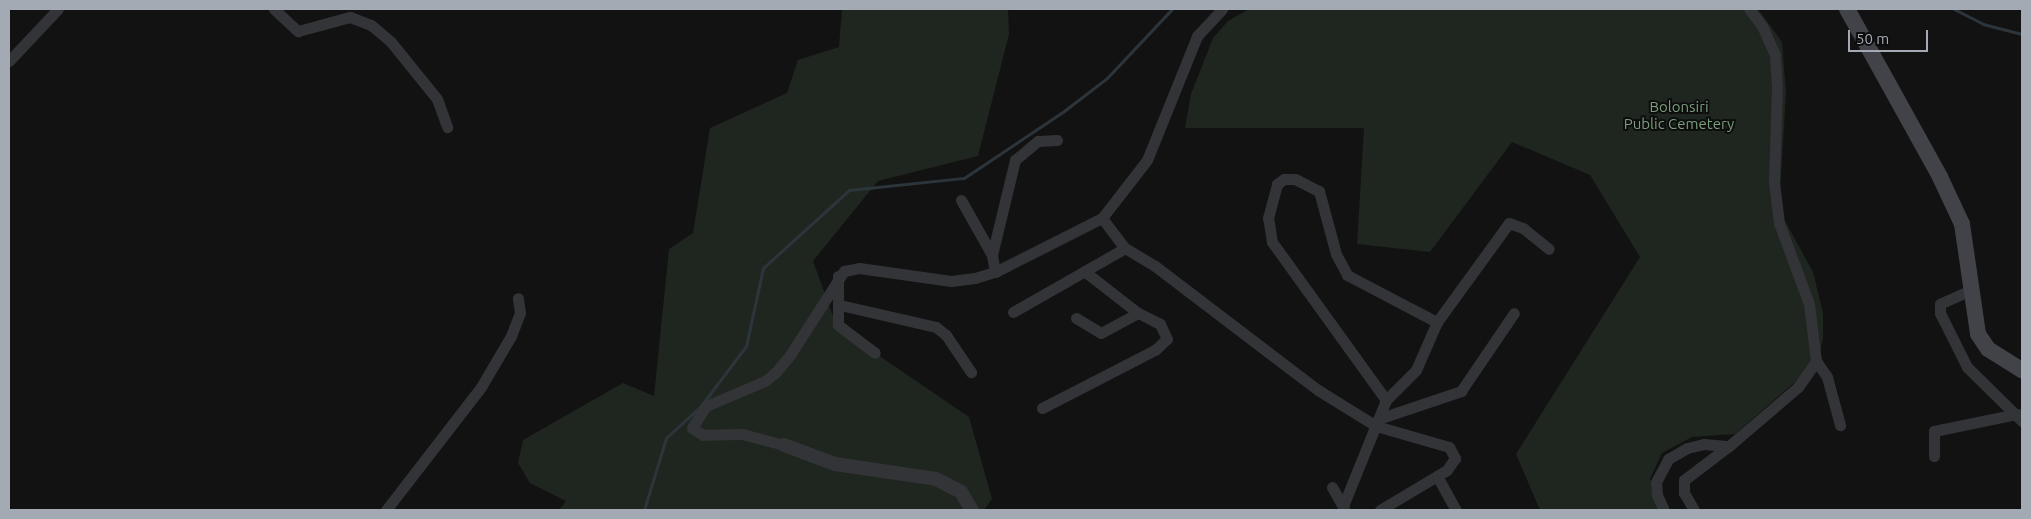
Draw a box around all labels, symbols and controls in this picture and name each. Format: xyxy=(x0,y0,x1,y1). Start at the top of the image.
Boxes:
scale bar xyxy=(1851,20,1931,52)
text: 50 m xyxy=(1856,30,1889,47)
park label: Bolonsiri Public Cemetery xyxy=(1624,97,1734,132)

